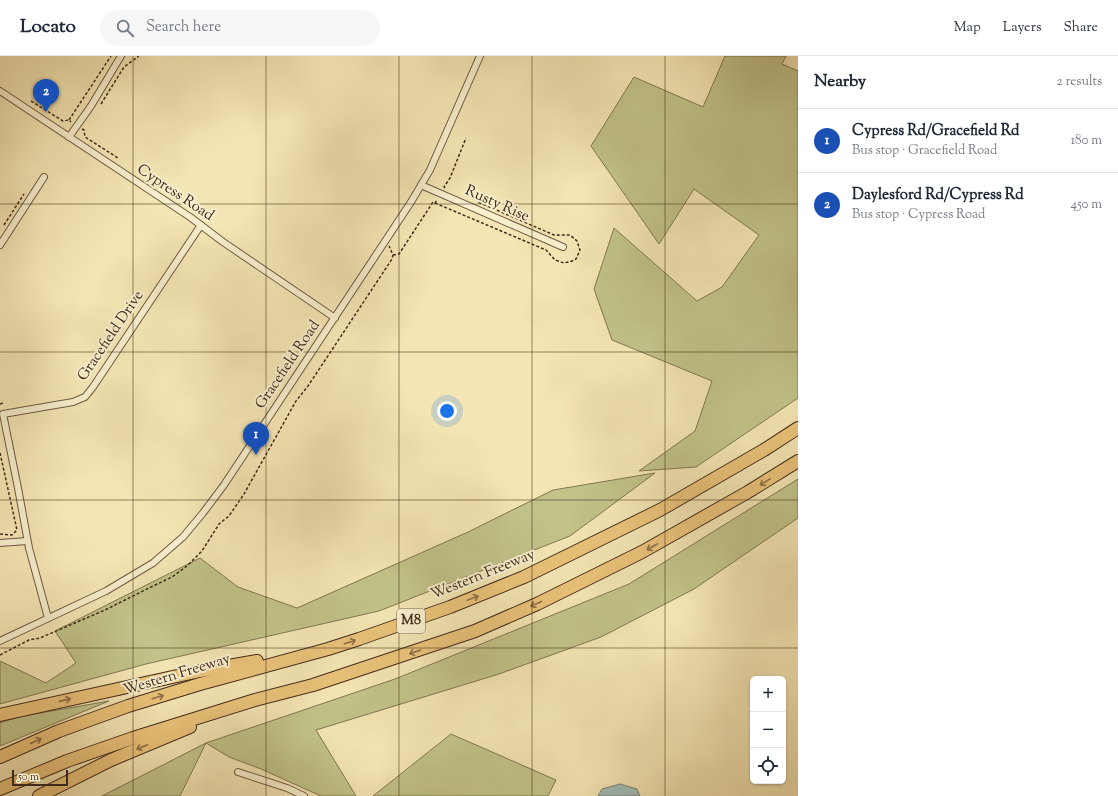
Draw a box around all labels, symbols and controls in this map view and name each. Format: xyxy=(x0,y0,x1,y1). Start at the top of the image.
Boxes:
search box xyxy=(100,10,380,46)
text: Locato xyxy=(20,14,76,41)
icon: search xyxy=(114,17,136,39)
text: Search here xyxy=(146,17,221,38)
text: Map xyxy=(954,18,981,38)
text: Layers xyxy=(1003,18,1041,38)
text: Share xyxy=(1063,18,1098,38)
text: Nearby xyxy=(814,70,866,94)
text: 2 results xyxy=(1057,73,1102,91)
pin: 2 xyxy=(33,79,59,112)
text: Cypress Rd/Gracefield Rd xyxy=(852,121,1020,142)
text: 1 xyxy=(825,132,829,150)
text: 180 m xyxy=(1071,132,1102,150)
text: Bus stop · Gracefield Road xyxy=(852,142,997,160)
street label: Cypress Road xyxy=(132,159,218,227)
street label: Rusty Rise xyxy=(461,180,533,228)
text: Daylesford Rd/Cypress Rd xyxy=(852,185,1024,206)
text: 2 xyxy=(824,196,830,214)
text: 450 m xyxy=(1071,196,1102,214)
text: Bus stop · Cypress Road xyxy=(852,206,985,224)
street label: Gracefield Drive xyxy=(73,287,149,385)
street label: Gracefield Road xyxy=(251,316,326,414)
your location xyxy=(437,401,457,421)
pin: 1 xyxy=(243,422,269,455)
one-way arrow xyxy=(759,478,771,486)
one-way arrow xyxy=(646,543,658,551)
street label: Western Freeway xyxy=(428,544,539,605)
one-way arrow xyxy=(466,594,478,601)
one-way arrow xyxy=(530,601,542,608)
road number: M8 xyxy=(397,609,425,633)
one-way arrow xyxy=(344,638,357,645)
one-way arrow xyxy=(409,648,421,656)
street label: Western Freeway xyxy=(121,649,234,701)
map controls xyxy=(750,676,786,784)
button: + xyxy=(750,676,786,712)
one-way arrow xyxy=(151,693,164,700)
one-way arrow xyxy=(59,696,72,704)
button: − xyxy=(750,712,786,748)
one-way arrow xyxy=(29,737,41,744)
one-way arrow xyxy=(136,744,148,752)
button: locate xyxy=(750,748,786,784)
scale bar xyxy=(12,768,68,787)
text: 50 m xyxy=(18,769,39,785)

